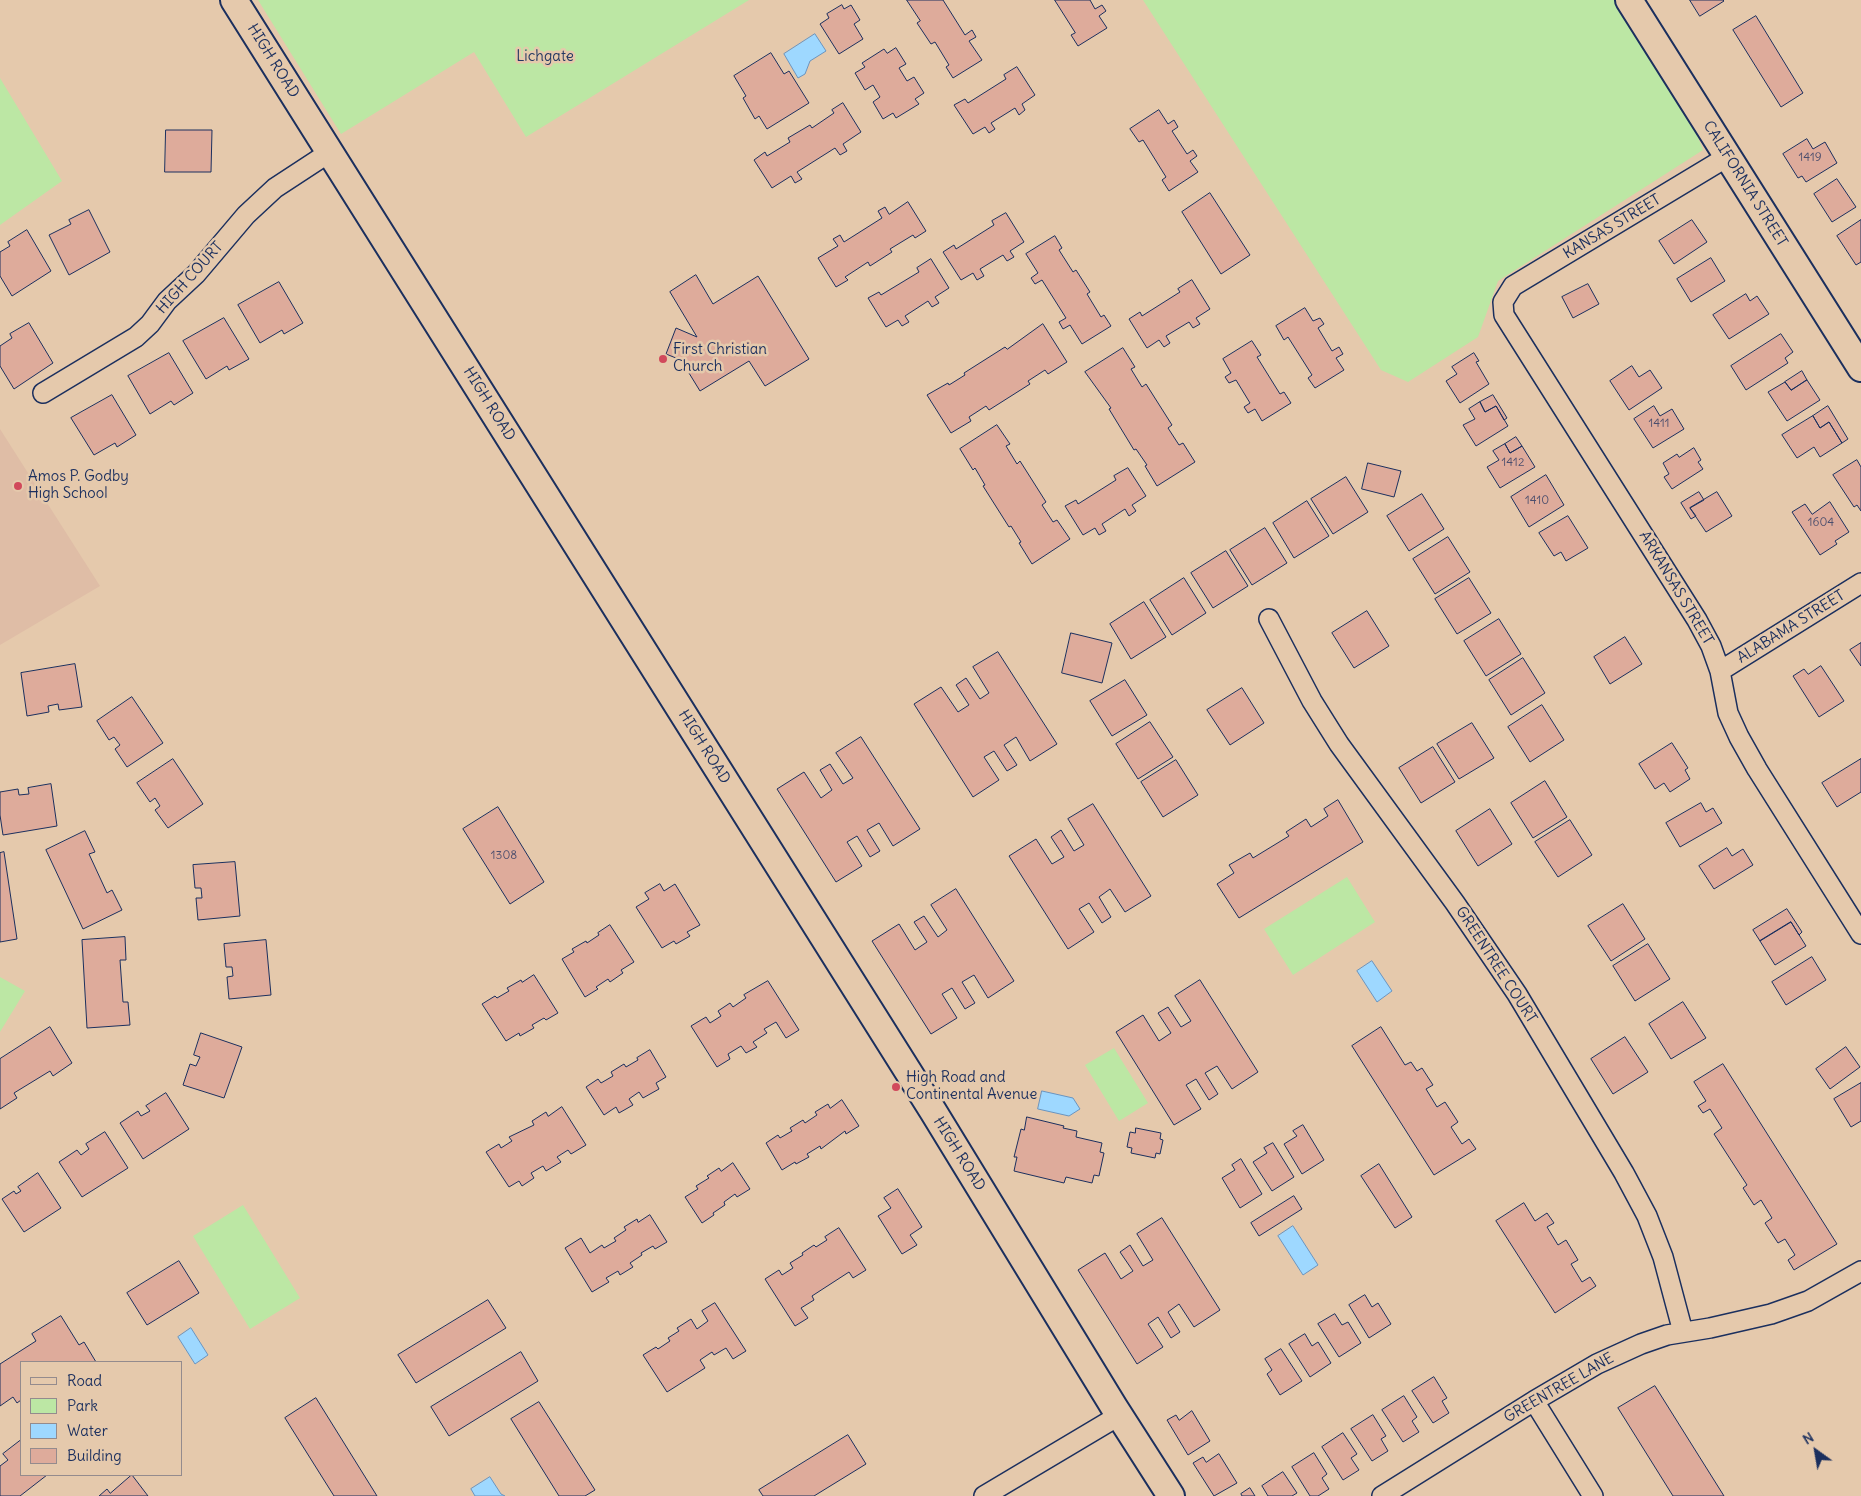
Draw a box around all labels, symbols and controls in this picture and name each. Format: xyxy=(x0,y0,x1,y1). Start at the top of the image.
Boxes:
street label: HIGH ROAD xyxy=(243,21,303,101)
park label: Lichgate xyxy=(516,48,574,66)
street label: CALIFORNIA STREET xyxy=(1699,118,1791,250)
house number: 1419 xyxy=(1798,151,1822,165)
street label: KANSAS STREET xyxy=(1560,191,1664,263)
street label: HIGH COURT xyxy=(153,238,227,318)
place label: First Christian Church xyxy=(673,341,767,376)
marker: First Christian Church xyxy=(657,353,669,365)
street label: HIGH ROAD xyxy=(459,364,519,444)
house number: 1411 xyxy=(1648,417,1670,431)
house number: 1412 xyxy=(1502,456,1524,470)
place label: Amos P. Godby High School xyxy=(28,468,129,503)
marker: Amos P. Godby High School xyxy=(12,480,24,492)
house number: 1410 xyxy=(1525,494,1549,508)
house number: 1604 xyxy=(1808,516,1834,530)
street label: ARKANSAS STREET xyxy=(1635,528,1717,648)
street label: ALABAMA STREET xyxy=(1734,587,1848,667)
street label: HIGH ROAD xyxy=(674,707,734,787)
house number: 1308 xyxy=(491,849,517,863)
street label: GREENTREE COURT xyxy=(1452,903,1540,1027)
place label: High Road and Continental Avenue xyxy=(906,1069,1037,1104)
marker: High Road and Continental Avenue xyxy=(890,1081,902,1093)
street label: HIGH ROAD xyxy=(929,1114,989,1194)
street label: GREENTREE LANE xyxy=(1501,1349,1617,1427)
legend xyxy=(20,1361,182,1476)
text: Road xyxy=(67,1371,102,1390)
text: Park xyxy=(67,1396,98,1415)
text: Water xyxy=(67,1421,108,1440)
north arrow xyxy=(1791,1426,1841,1476)
text: N xyxy=(1799,1428,1817,1448)
text: Building xyxy=(67,1446,122,1465)

